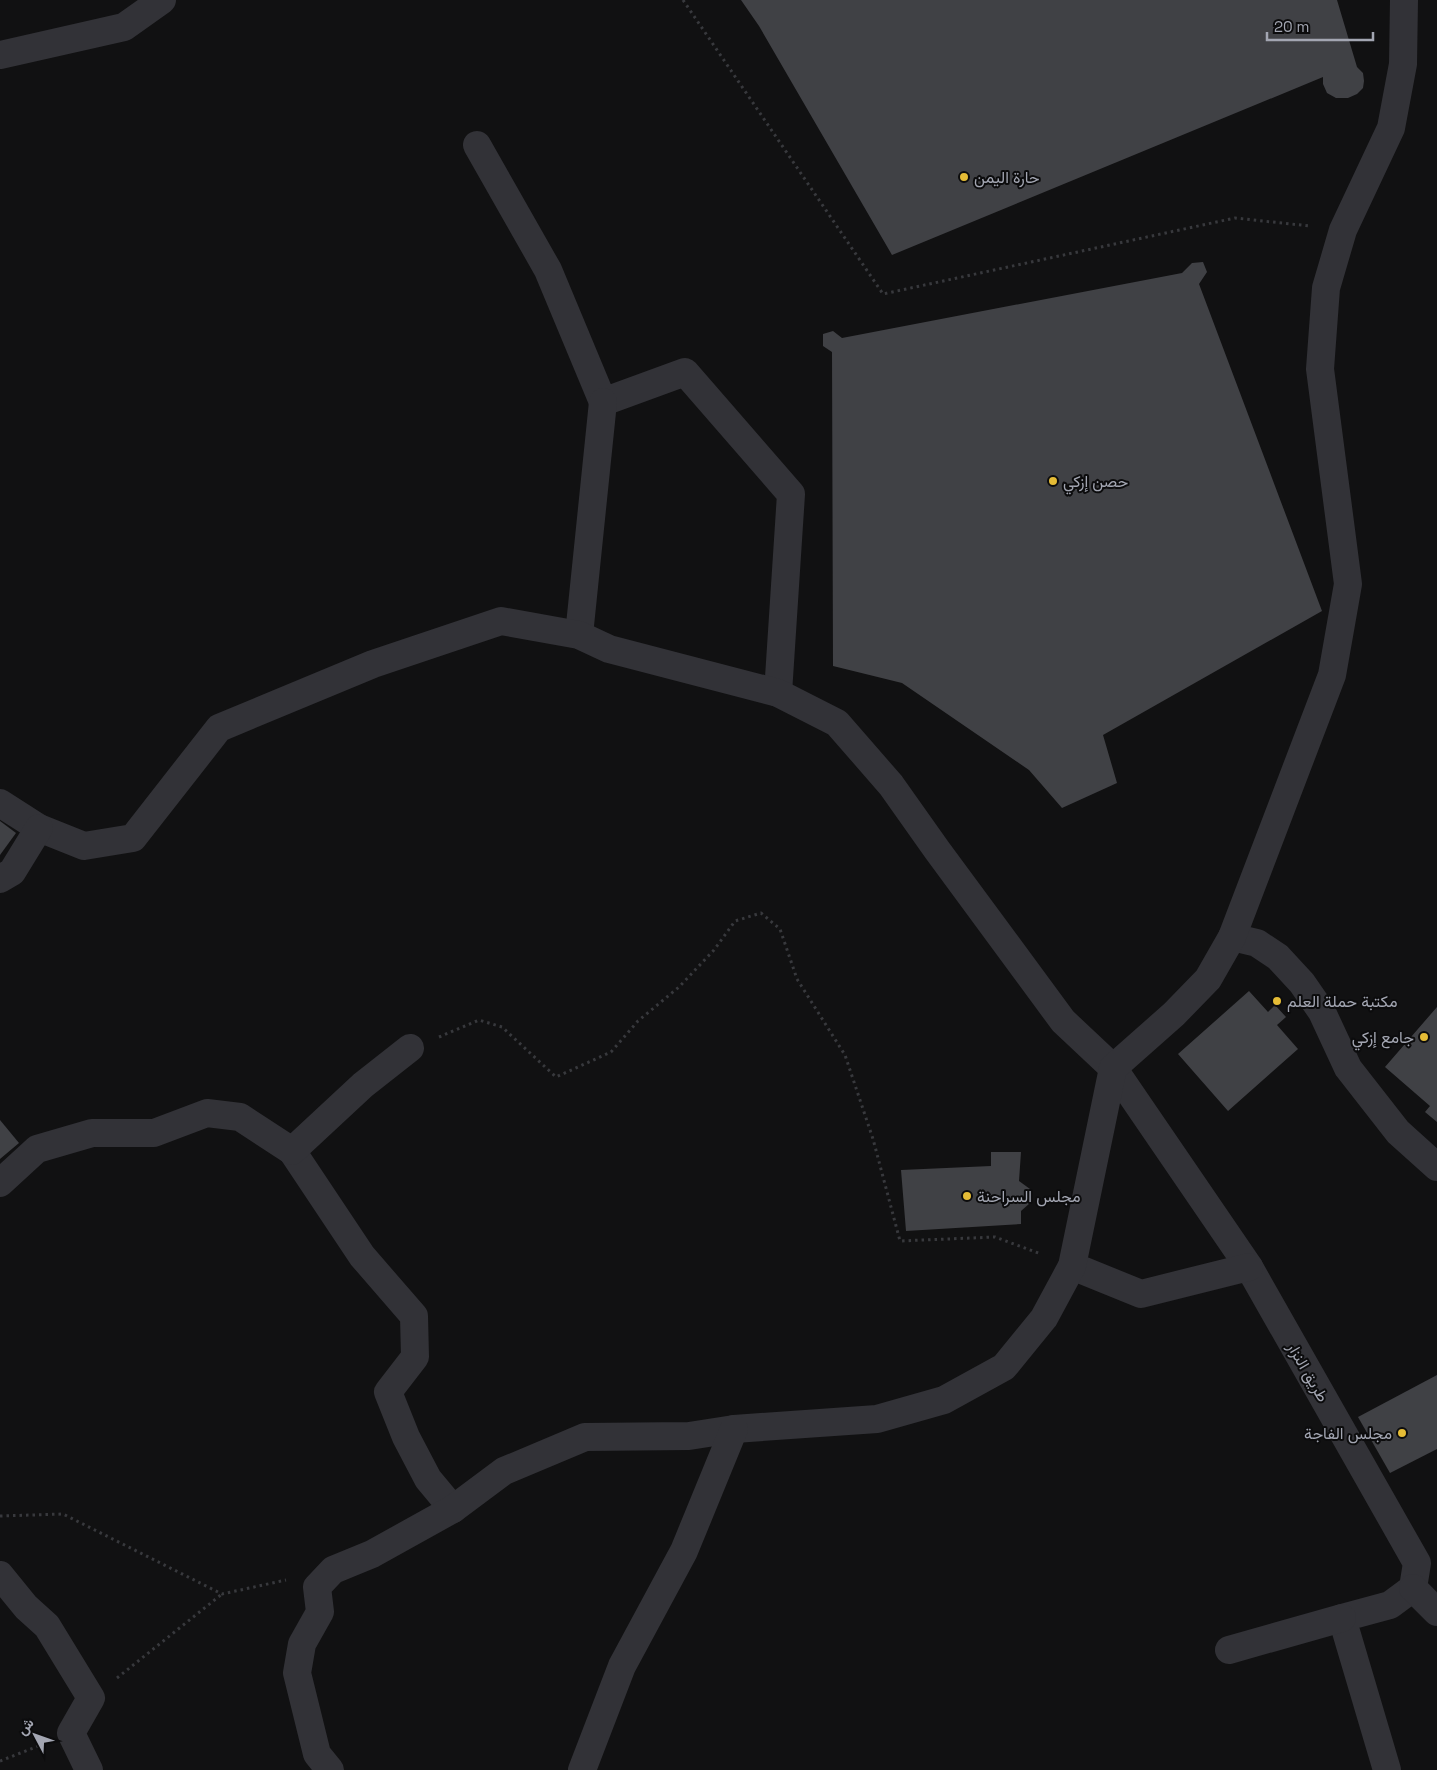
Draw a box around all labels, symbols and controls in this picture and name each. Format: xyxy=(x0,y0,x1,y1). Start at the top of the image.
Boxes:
scale bar xyxy=(1267,10,1373,42)
text: 20 m xyxy=(1274,17,1309,36)
place label: حارة اليمن xyxy=(974,167,1040,188)
marker: حارة اليمن xyxy=(958,171,970,183)
place label: حصن إزكي xyxy=(1063,471,1129,495)
marker: حصن إزكي xyxy=(1047,475,1059,487)
place label: مكتبة حملة العلم xyxy=(1287,991,1397,1012)
marker: مكتبة حملة العلم xyxy=(1271,995,1283,1007)
place label: جامع إزكي xyxy=(1352,1027,1414,1051)
marker: جامع إزكي xyxy=(1418,1031,1430,1043)
place label: مجلس السراحنة xyxy=(977,1186,1080,1207)
marker: مجلس السراحنة xyxy=(961,1190,973,1202)
street label: طريق النزار xyxy=(1282,1337,1334,1406)
place label: مجلس الفاجة xyxy=(1304,1423,1392,1444)
marker: مجلس الفاجة xyxy=(1396,1427,1408,1439)
north arrow xyxy=(10,1710,60,1760)
text: ش xyxy=(13,1714,38,1739)

